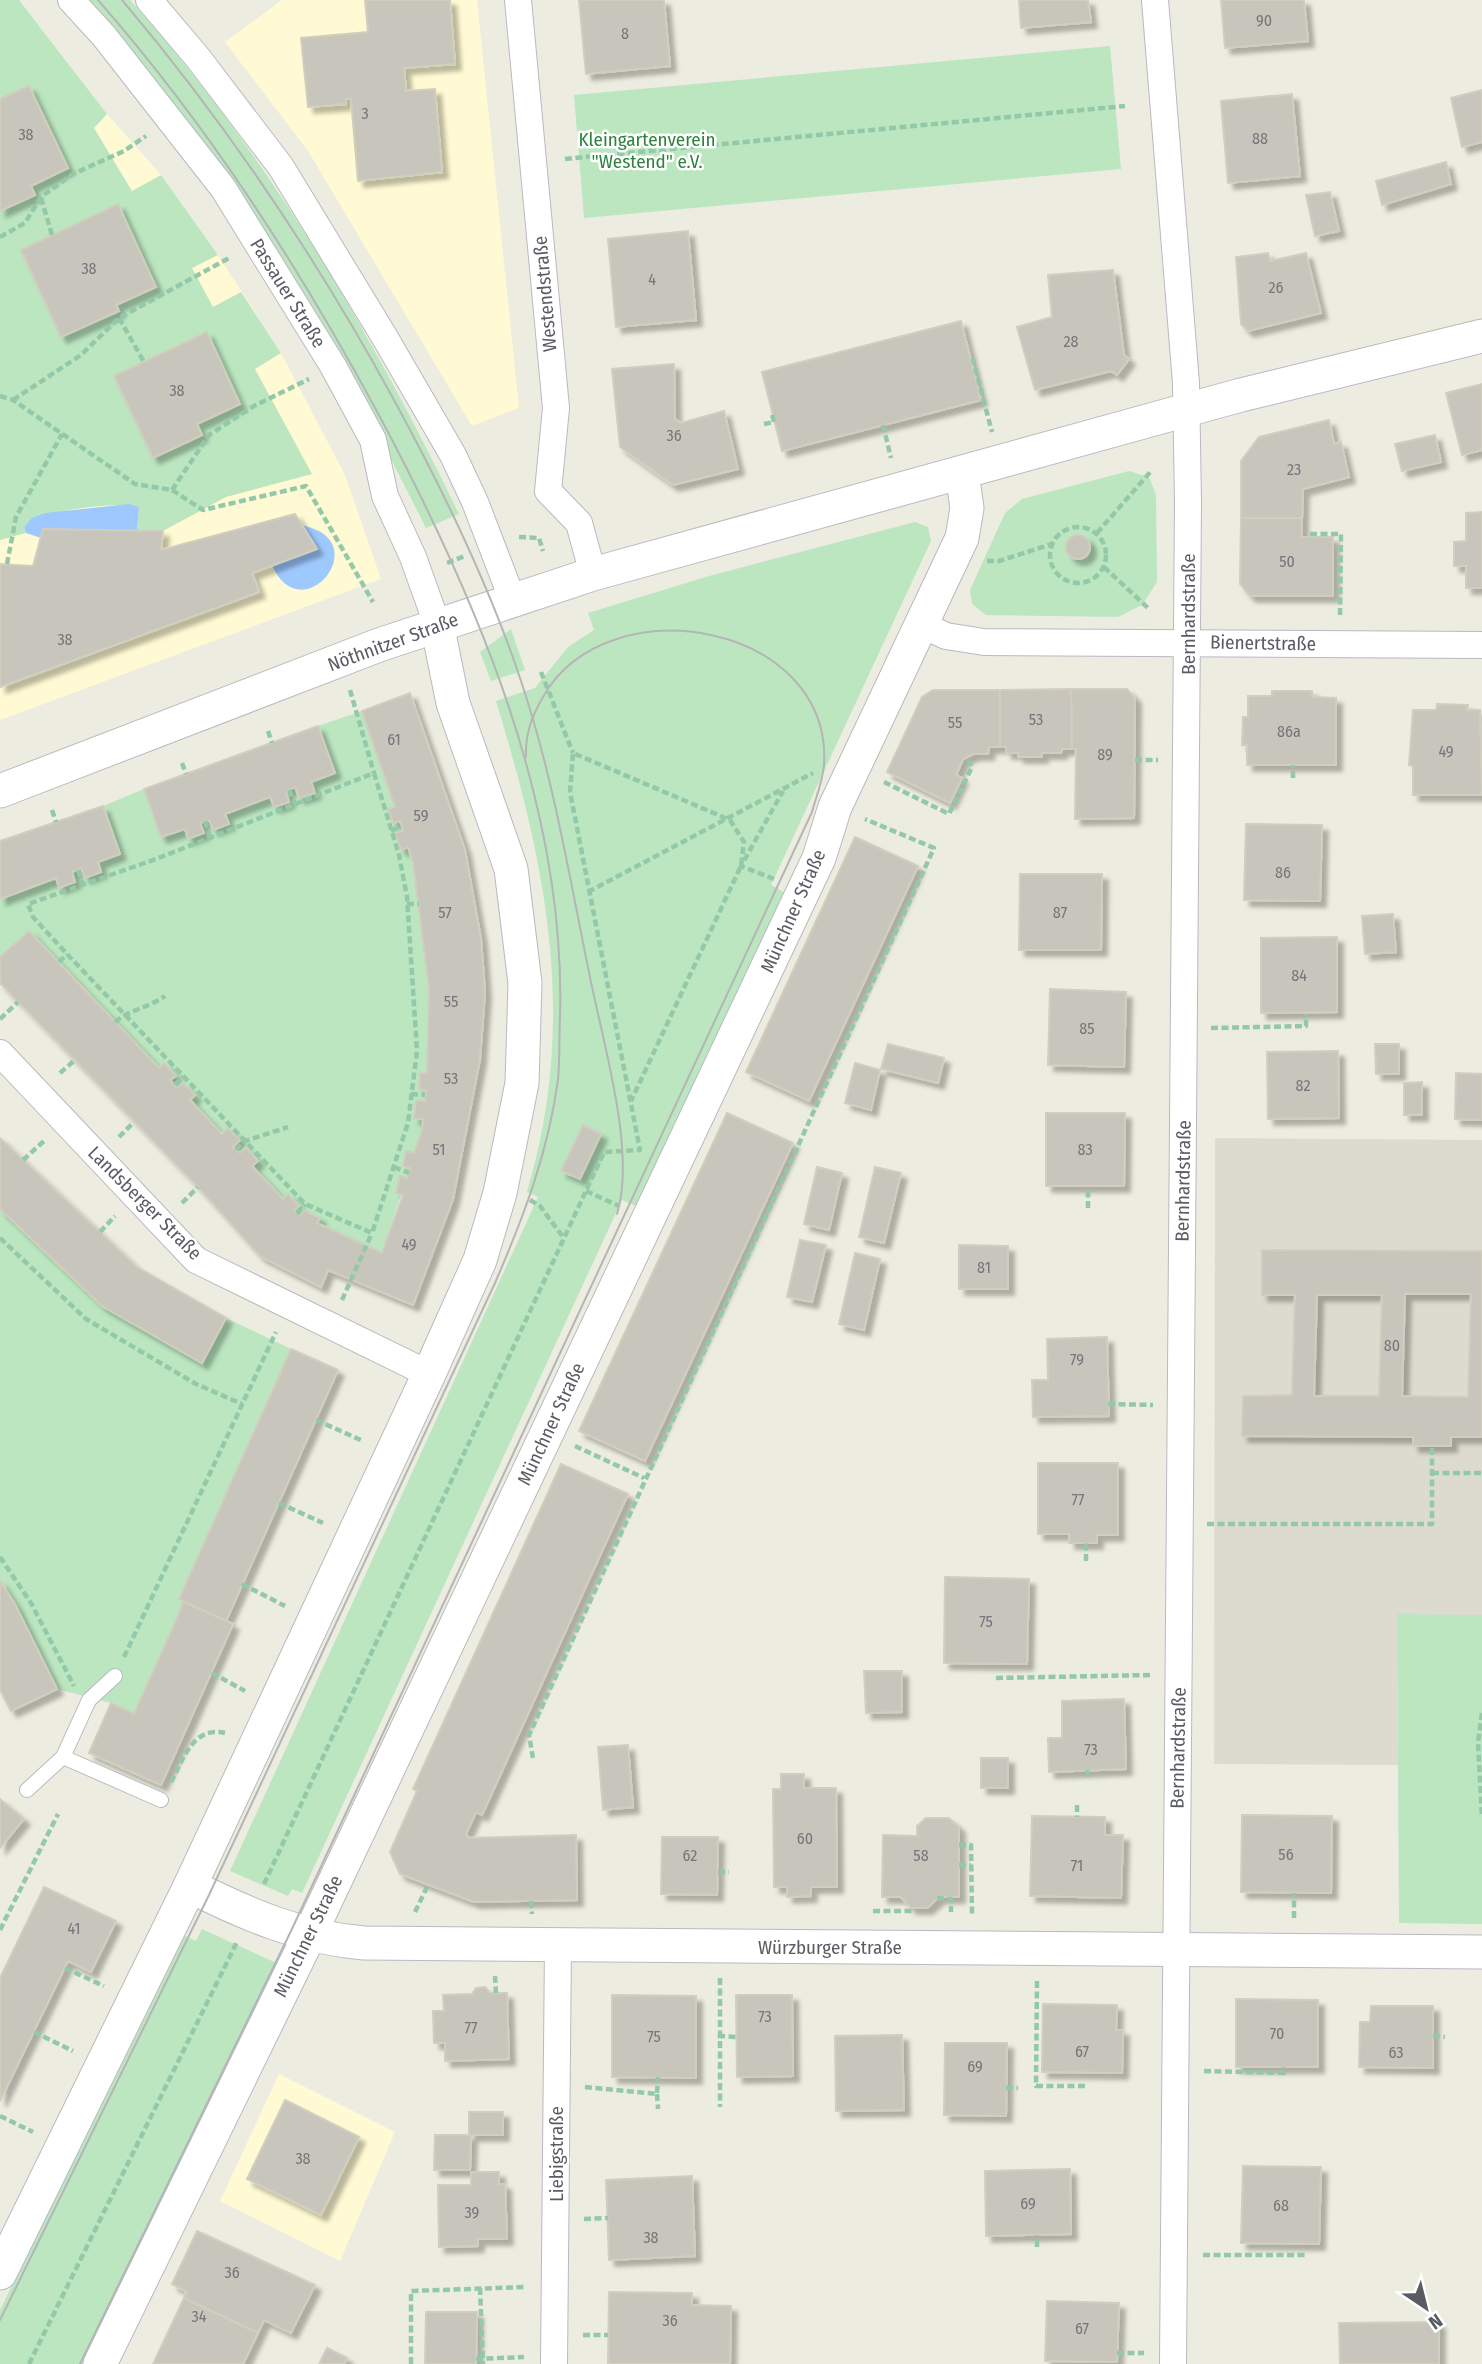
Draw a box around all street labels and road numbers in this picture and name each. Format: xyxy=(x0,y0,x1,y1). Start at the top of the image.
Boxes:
street label: Passauer Straße xyxy=(245,234,331,352)
street label: Westendstraße xyxy=(528,235,562,353)
street label: Bernhardstraße xyxy=(1177,553,1200,675)
street label: Nöthnitzer Straße xyxy=(325,608,461,676)
street label: Bienertstraße xyxy=(1210,631,1316,655)
street label: Münchner Straße xyxy=(756,846,830,976)
street label: Bernhardstraße xyxy=(1170,1120,1196,1242)
street label: Landsberger Straße xyxy=(83,1141,207,1265)
street label: Münchner Straße xyxy=(513,1359,589,1489)
street label: Bernhardstraße xyxy=(1165,1687,1191,1809)
street label: Münchner Straße xyxy=(269,1871,347,2001)
street label: Würzburger Straße xyxy=(758,1936,902,1959)
street label: Liebigstraße xyxy=(545,2106,568,2202)

